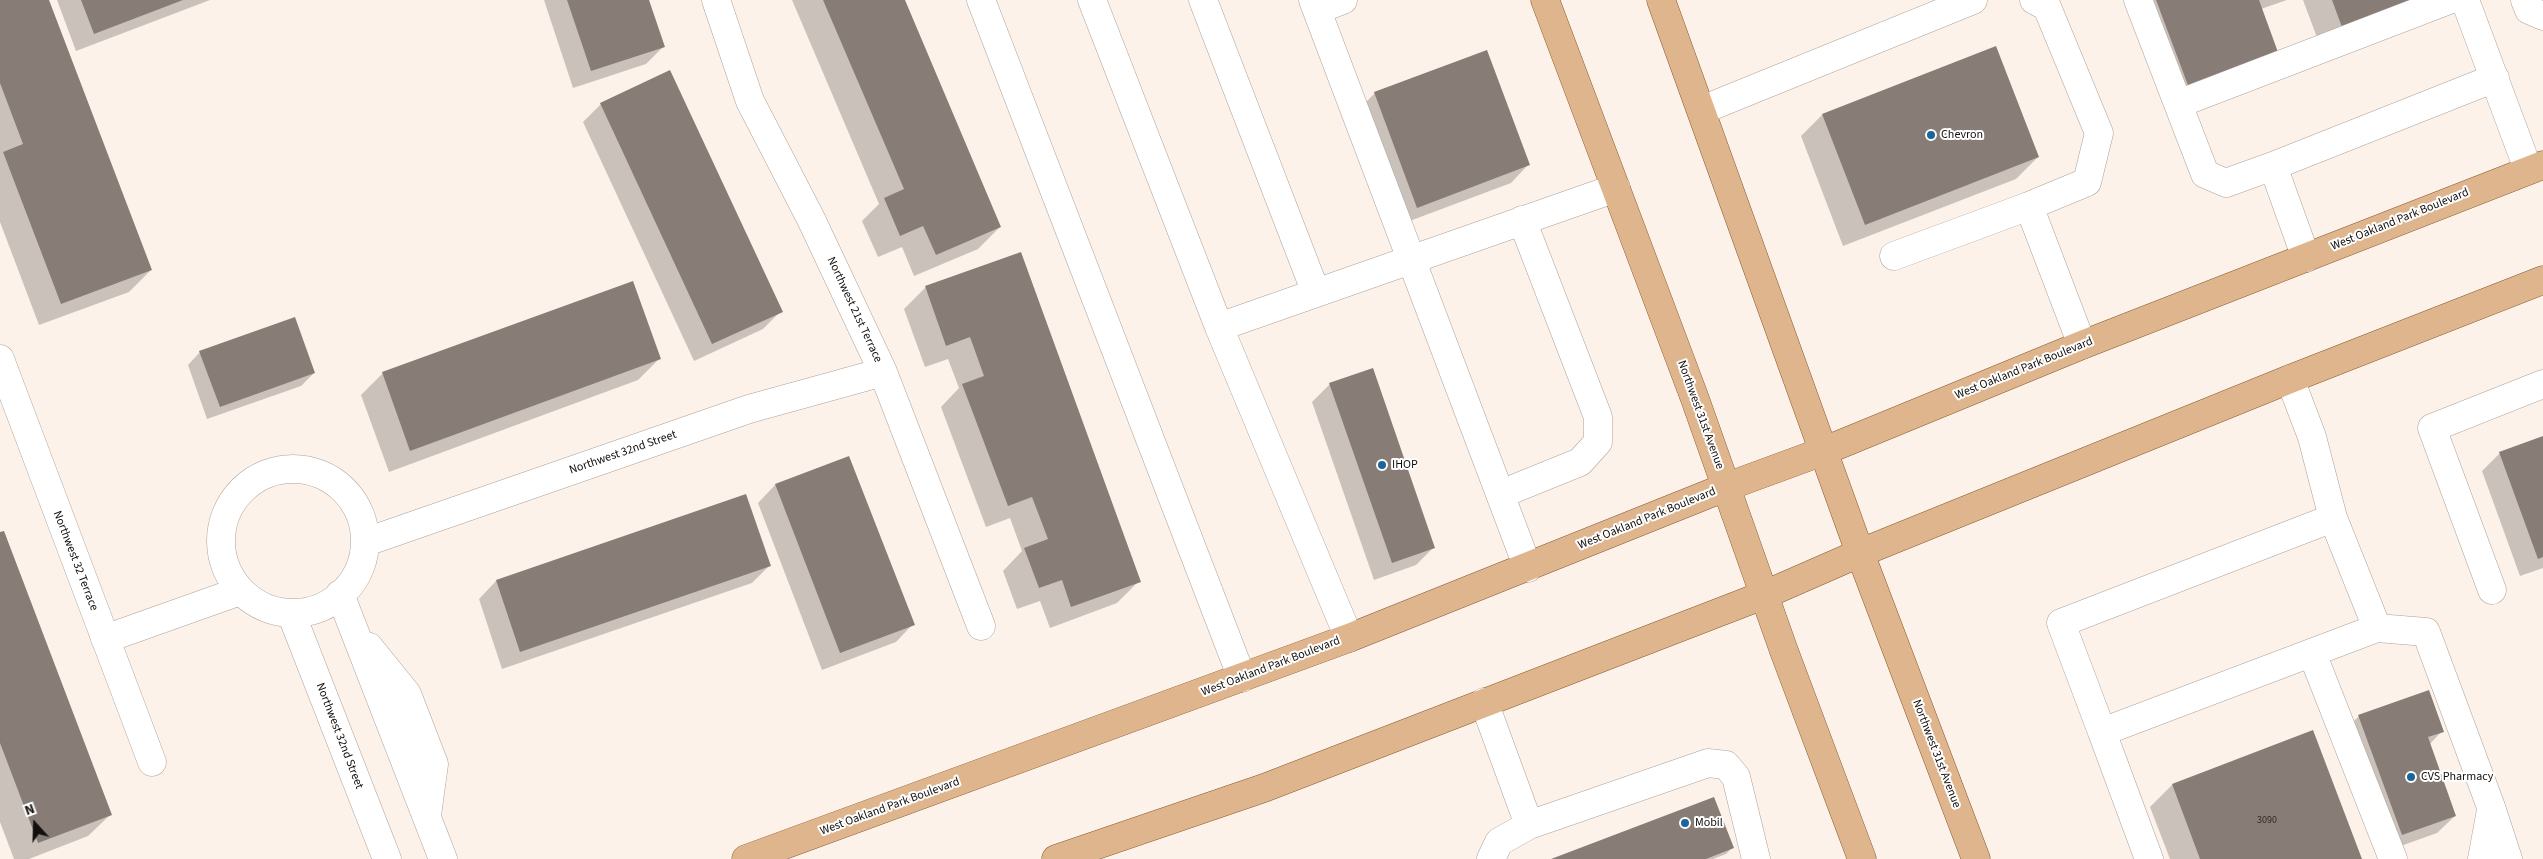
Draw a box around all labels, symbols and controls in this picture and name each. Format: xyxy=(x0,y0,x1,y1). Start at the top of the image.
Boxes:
place label: Chevron xyxy=(1941,128,1983,142)
marker: Chevron xyxy=(1925,129,1937,141)
street label: West Oakland Park Boulevard xyxy=(2329,186,2471,254)
street label: Northwest 21st Terrace xyxy=(823,255,885,365)
street label: West Oakland Park Boulevard xyxy=(1953,335,2095,403)
street label: Northwest 31st Avenue xyxy=(1674,359,1726,471)
street label: Northwest 32nd Street xyxy=(568,428,678,478)
place label: IHOP xyxy=(1392,458,1418,472)
marker: IHOP xyxy=(1376,459,1388,471)
street label: West Oakland Park Boulevard xyxy=(1576,485,1718,553)
street label: Northwest 32 Terrace xyxy=(49,509,101,613)
street label: West Oakland Park Boulevard xyxy=(1200,634,1342,700)
street label: Northwest 32nd Street xyxy=(312,681,366,791)
street label: Northwest 31st Avenue xyxy=(1909,698,1963,810)
place label: CVS Pharmacy xyxy=(2421,770,2493,784)
marker: CVS Pharmacy xyxy=(2405,771,2417,783)
street label: West Oakland Park Boulevard xyxy=(818,775,962,839)
north arrow xyxy=(10,799,60,849)
text: N xyxy=(22,799,38,821)
house number: 3090 xyxy=(2257,815,2277,827)
place label: Mobil xyxy=(1695,816,1723,830)
marker: Mobil xyxy=(1679,817,1691,829)

